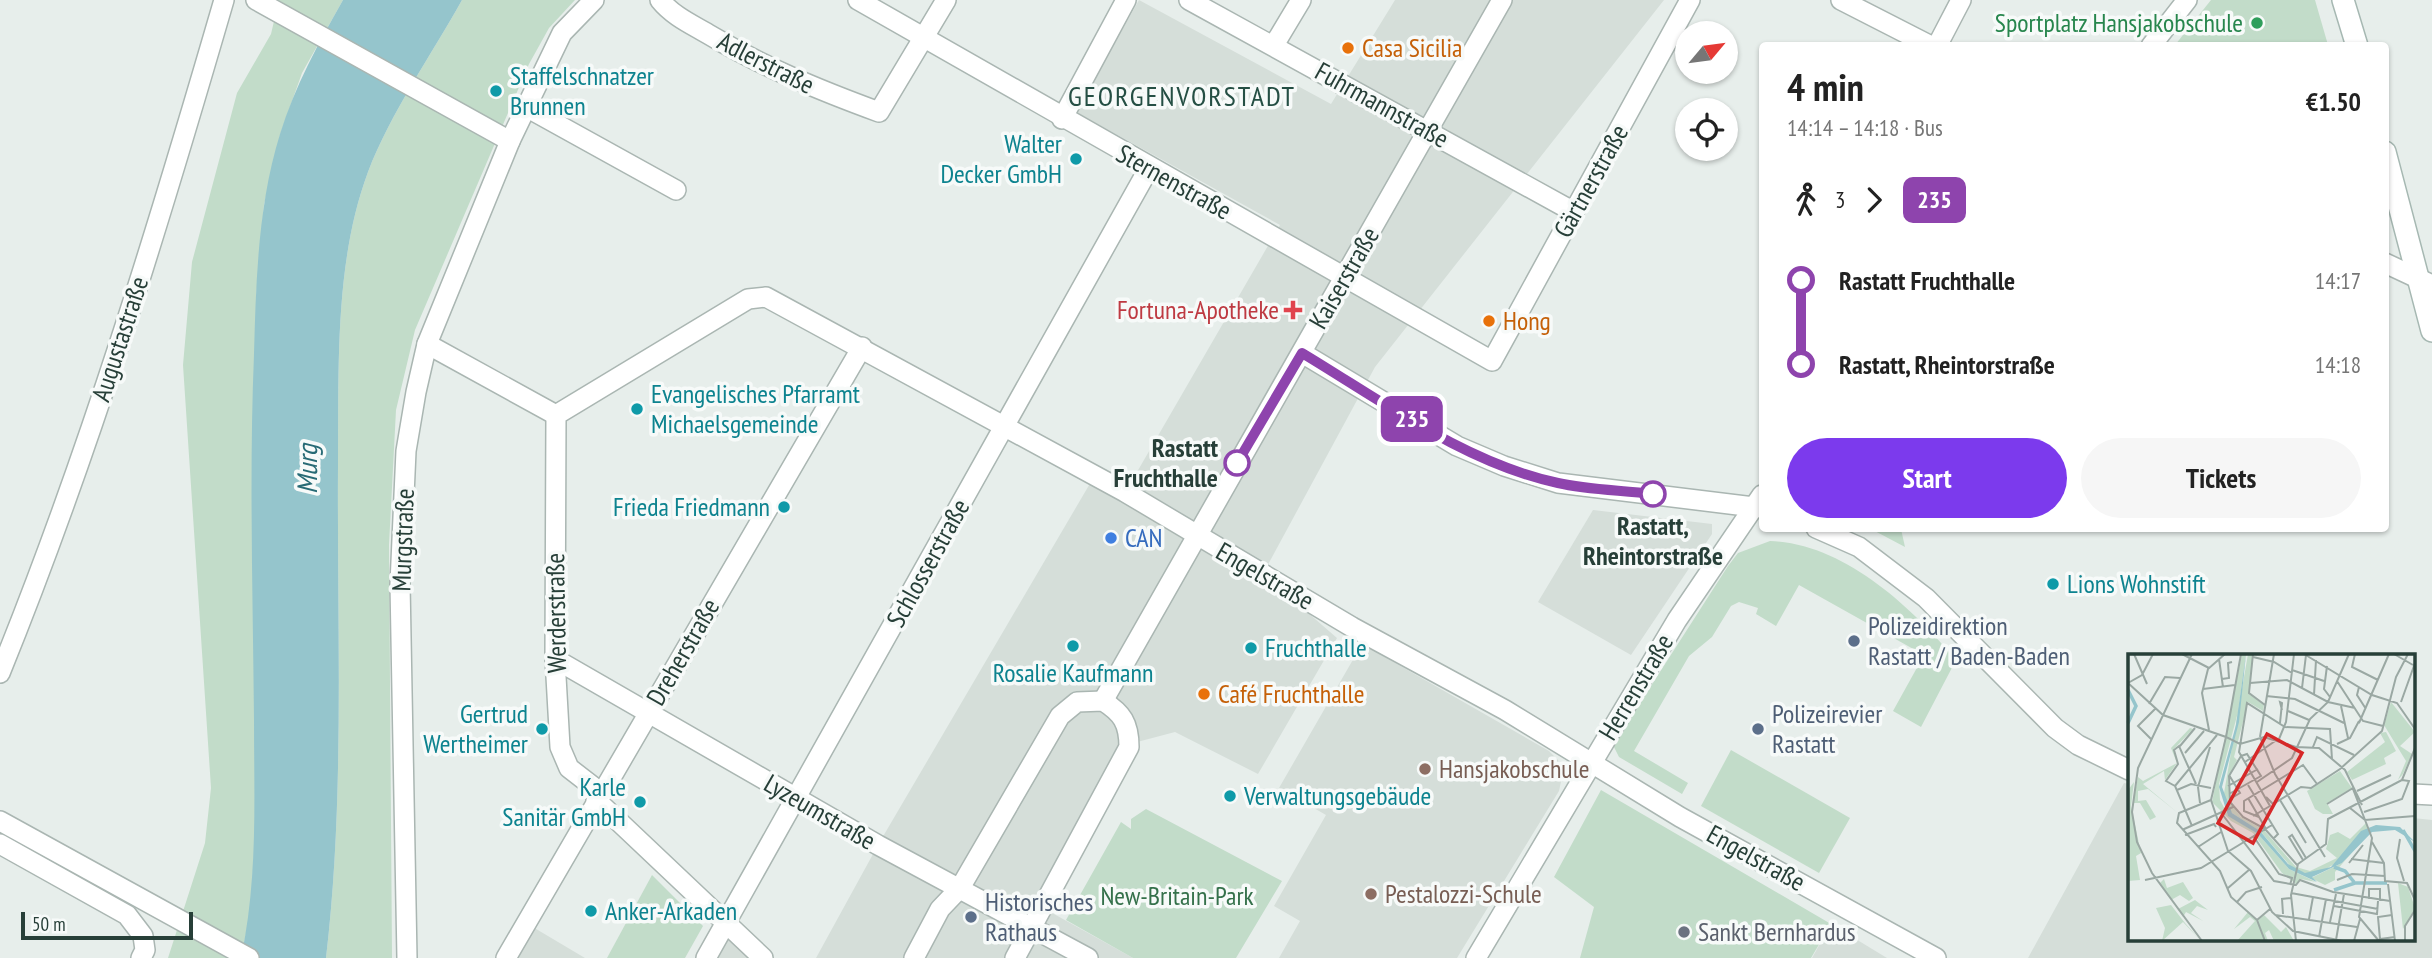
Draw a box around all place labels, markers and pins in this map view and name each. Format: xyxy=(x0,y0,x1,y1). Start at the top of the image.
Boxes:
place label: Sportplatz Hansjakobschule xyxy=(1995,6,2243,39)
marker: Sportplatz Hansjakobschule xyxy=(2249,15,2265,31)
place label: Casa Sicilia xyxy=(1362,31,1462,64)
marker: Casa Sicilia xyxy=(1340,40,1356,56)
place label: Staffelschnatzer Brunnen xyxy=(510,59,654,122)
marker: Staffelschnatzer Brunnen xyxy=(488,83,504,99)
place label: Walter Decker GmbH xyxy=(940,127,1062,190)
marker: Walter Decker GmbH xyxy=(1068,151,1084,167)
place label: Fortuna-Apotheke xyxy=(1117,293,1279,326)
marker: Fortuna-Apotheke xyxy=(1285,302,1301,318)
place label: Hong xyxy=(1503,304,1551,337)
marker: Hong xyxy=(1481,313,1497,329)
place label: Evangelisches Pfarramt Michaelsgemeinde xyxy=(651,377,860,440)
marker: Evangelisches Pfarramt Michaelsgemeinde xyxy=(629,401,645,417)
place label: Rastatt Fruchthalle xyxy=(1113,431,1218,494)
marker: Rastatt Fruchthalle xyxy=(1224,450,1250,476)
marker: Rastatt, Rheintorstraße xyxy=(1640,481,1666,507)
place label: Frieda Friedmann xyxy=(613,490,770,523)
marker: Frieda Friedmann xyxy=(776,499,792,515)
place label: Rastatt, Rheintorstraße xyxy=(1583,509,1723,572)
place label: CAN xyxy=(1125,521,1163,554)
marker: CAN xyxy=(1103,530,1119,546)
place label: Lions Wohnstift xyxy=(2067,567,2206,600)
marker: Lions Wohnstift xyxy=(2045,576,2061,592)
place label: Polizeidirektion Rastatt / Baden-Baden xyxy=(1868,609,2070,672)
place label: Fruchthalle xyxy=(1265,631,1367,664)
marker: Polizeidirektion Rastatt / Baden-Baden xyxy=(1846,633,1862,649)
marker: Rosalie Kaufmann xyxy=(1065,638,1081,654)
marker: Fruchthalle xyxy=(1243,640,1259,656)
place label: Rosalie Kaufmann xyxy=(993,656,1153,689)
place label: Café Fruchthalle xyxy=(1218,677,1364,710)
marker: Café Fruchthalle xyxy=(1196,686,1212,702)
place label: Gertrud Wertheimer xyxy=(423,697,528,760)
place label: Polizeirevier Rastatt xyxy=(1772,697,1882,760)
marker: Gertrud Wertheimer xyxy=(534,721,550,737)
marker: Polizeirevier Rastatt xyxy=(1750,721,1766,737)
place label: Hansjakobschule xyxy=(1439,752,1589,785)
marker: Hansjakobschule xyxy=(1417,761,1433,777)
place label: Karle Sanitär GmbH xyxy=(502,770,626,833)
place label: Verwaltungsgebäude xyxy=(1243,779,1431,812)
marker: Verwaltungsgebäude xyxy=(1222,788,1238,804)
marker: Karle Sanitär GmbH xyxy=(632,794,648,810)
place label: Pestalozzi-Schule xyxy=(1385,877,1542,910)
place label: Historisches Rathaus xyxy=(985,885,1093,948)
marker: Pestalozzi-Schule xyxy=(1363,886,1379,902)
place label: Anker-Arkaden xyxy=(605,894,737,927)
marker: Anker-Arkaden xyxy=(583,903,599,919)
marker: Historisches Rathaus xyxy=(963,909,979,925)
place label: Sankt Bernhardus xyxy=(1698,915,1856,948)
marker: Sankt Bernhardus xyxy=(1676,924,1692,940)

